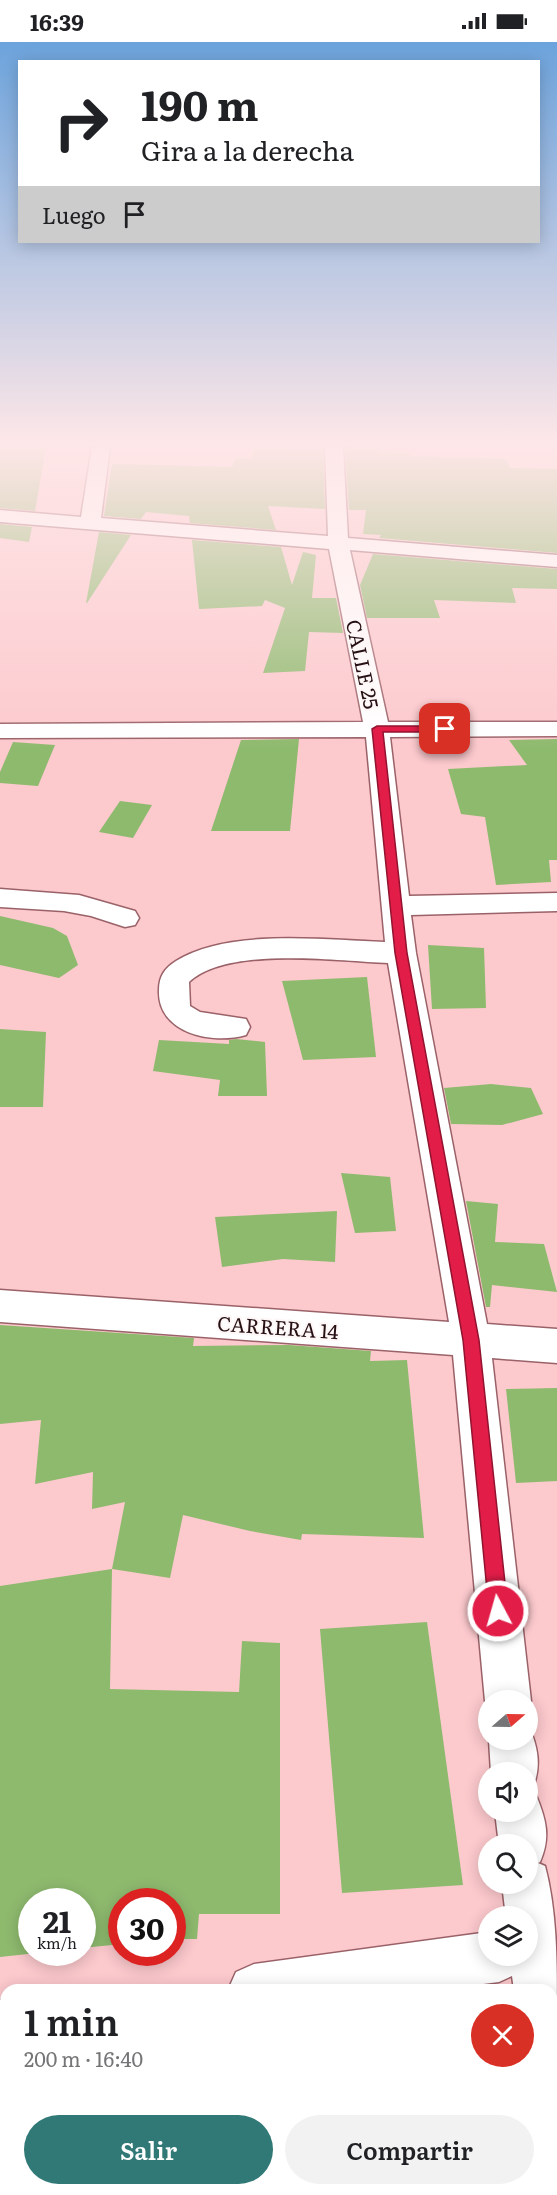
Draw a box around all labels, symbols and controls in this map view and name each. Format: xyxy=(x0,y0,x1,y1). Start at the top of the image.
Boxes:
text: 16:39 xyxy=(30,5,84,38)
text: 190 m xyxy=(141,72,259,134)
icon: right xyxy=(42,84,120,162)
text: Gira a la derecha xyxy=(141,129,354,169)
text: Luego xyxy=(42,198,106,231)
icon: arrive xyxy=(118,198,151,231)
street label: CALLE 25 xyxy=(340,616,388,712)
pin xyxy=(419,703,470,754)
icon: arrive xyxy=(428,712,461,745)
street label: CARRERA 14 xyxy=(216,1307,340,1345)
position arrow xyxy=(466,1579,530,1643)
north arrow xyxy=(478,1690,538,1750)
map controls xyxy=(478,1690,538,1966)
button: sound xyxy=(478,1762,538,1822)
button: search xyxy=(478,1834,538,1894)
speed limit sign: 30 xyxy=(108,1888,186,1966)
text: 21 xyxy=(43,1898,71,1942)
button: layers xyxy=(478,1906,538,1966)
text: km/h xyxy=(37,1931,77,1954)
text: 1 min xyxy=(24,1994,119,2047)
button: close xyxy=(471,2004,534,2067)
text: 200 m · 16:40 xyxy=(24,2043,143,2073)
button: Salir xyxy=(24,2115,273,2184)
button: Compartir xyxy=(285,2115,534,2184)

